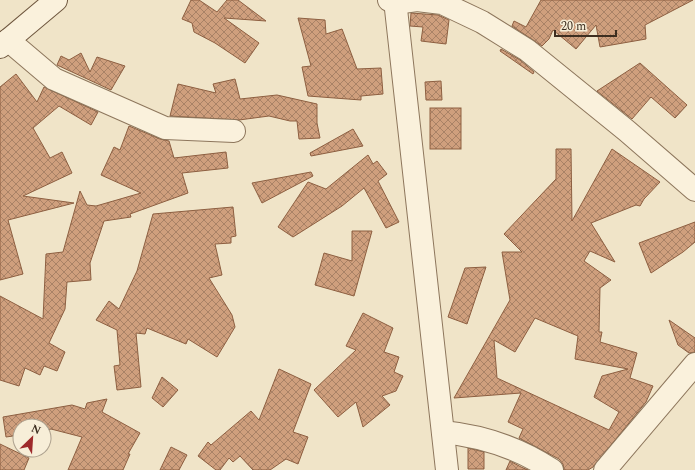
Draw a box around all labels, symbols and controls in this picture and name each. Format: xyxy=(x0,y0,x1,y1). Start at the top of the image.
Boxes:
scale bar xyxy=(555,12,616,38)
text: 20 m xyxy=(561,17,586,36)
north arrow xyxy=(12,418,52,458)
text: N xyxy=(28,420,44,439)

